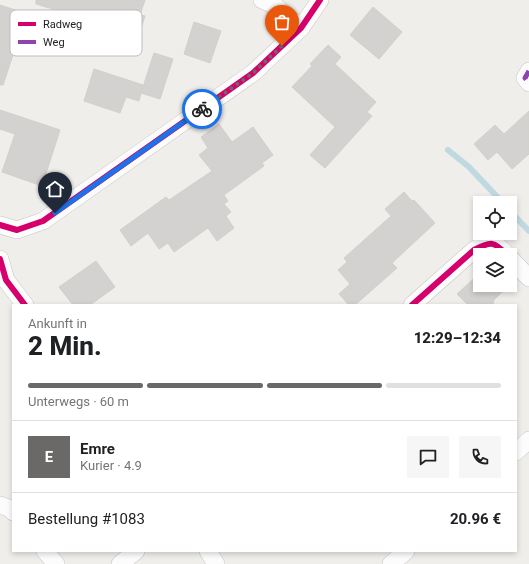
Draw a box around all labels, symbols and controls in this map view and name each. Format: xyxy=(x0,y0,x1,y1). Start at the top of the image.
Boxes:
pin xyxy=(265,5,299,46)
legend xyxy=(10,10,142,56)
icon: bag xyxy=(271,11,293,33)
text: Radweg xyxy=(43,18,82,31)
text: Weg xyxy=(43,36,65,49)
courier xyxy=(182,89,222,129)
icon: bike xyxy=(191,98,213,120)
pin xyxy=(38,172,72,213)
icon: home xyxy=(44,178,66,200)
map controls xyxy=(473,196,517,292)
button: locate xyxy=(473,196,517,240)
button: layers xyxy=(473,248,517,292)
text: Ankunft in xyxy=(28,316,87,331)
text: 12:29–12:34 xyxy=(414,329,501,347)
text: 2 Min. xyxy=(28,331,102,361)
text: Unterwegs · 60 m xyxy=(28,394,129,409)
button: chat xyxy=(407,436,449,478)
button: phone xyxy=(459,436,501,478)
text: Emre xyxy=(80,440,115,458)
text: E xyxy=(45,448,53,466)
text: Kurier · 4.9 xyxy=(80,458,142,473)
text: Bestellung #1083 xyxy=(28,510,145,528)
text: 20.96 € xyxy=(450,510,501,528)

